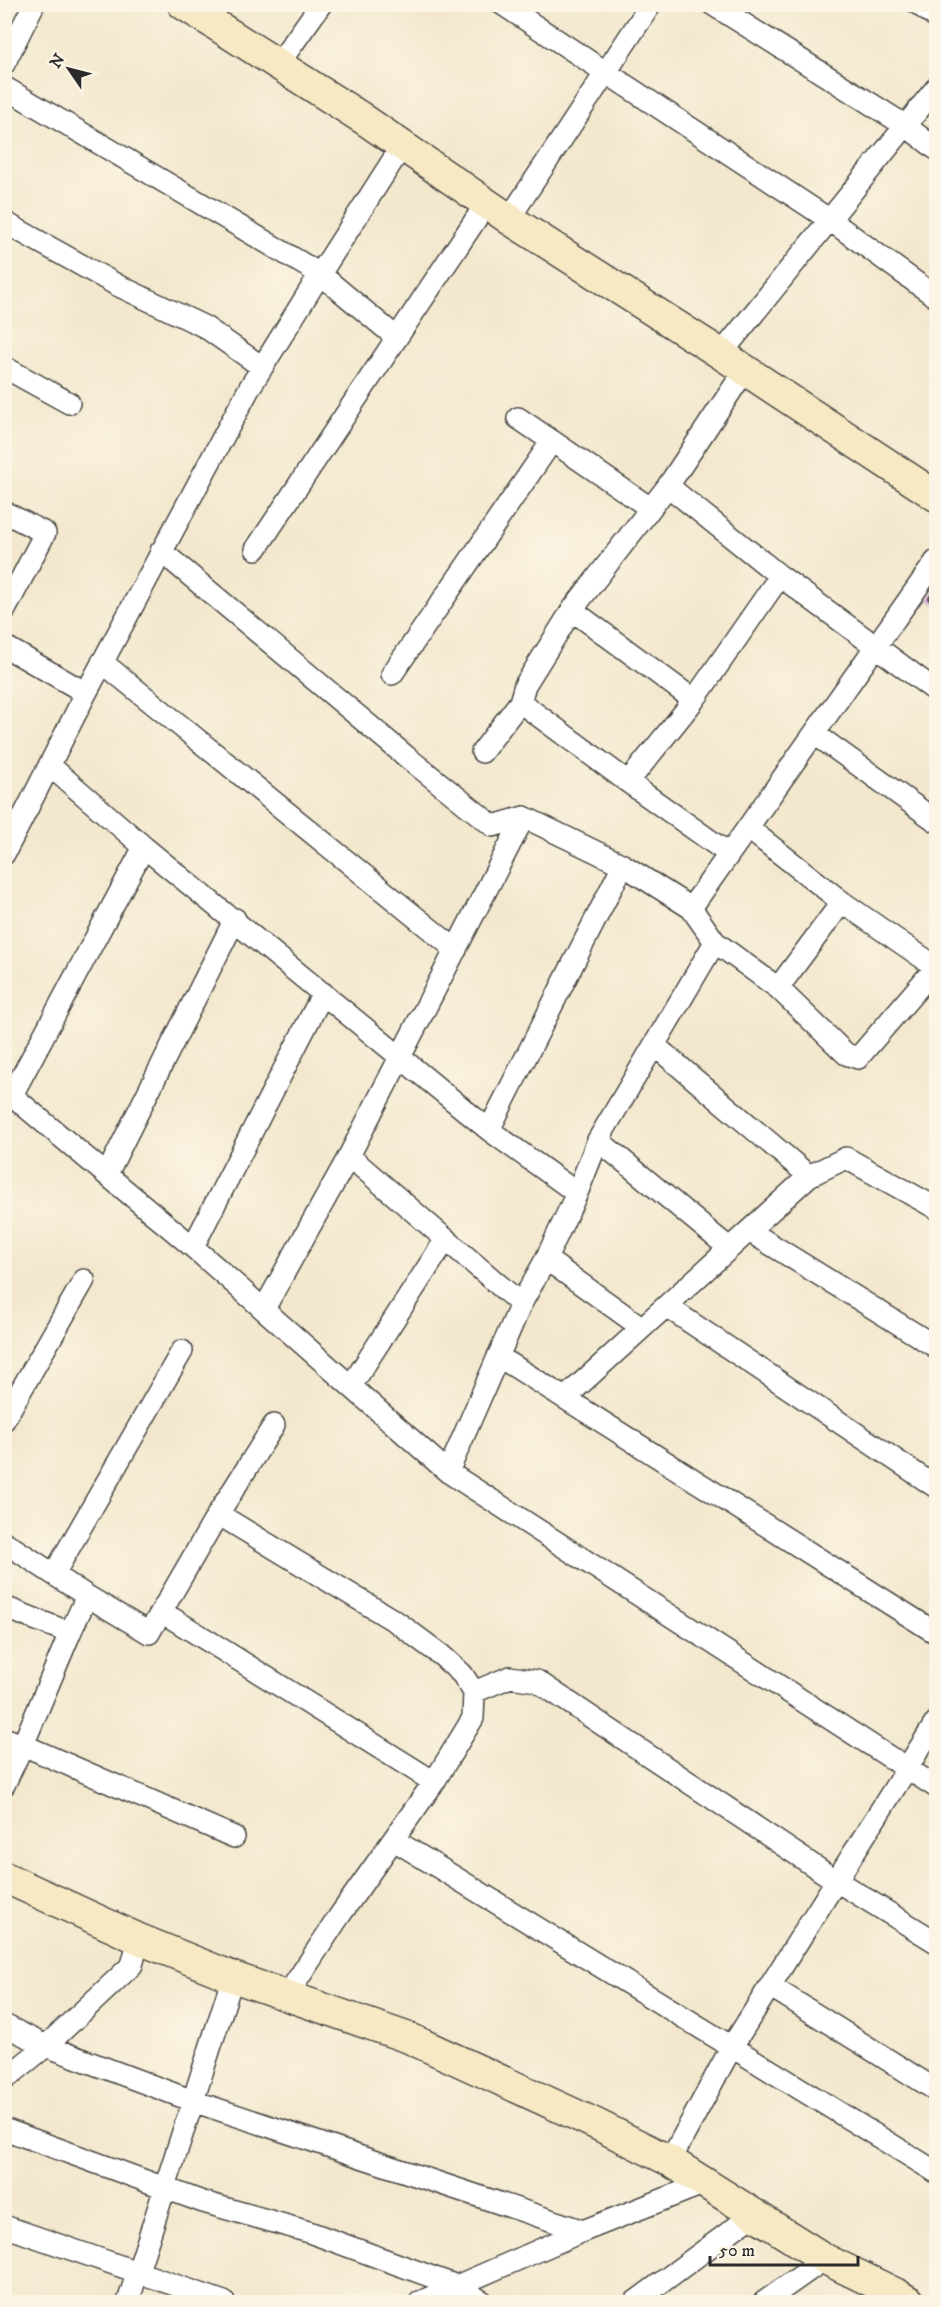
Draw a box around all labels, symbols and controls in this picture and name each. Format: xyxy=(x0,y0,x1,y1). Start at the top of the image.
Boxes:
north arrow xyxy=(39,39,99,99)
text: N xyxy=(46,50,69,72)
scale bar xyxy=(710,2229,858,2267)
text: 50 m xyxy=(719,2240,755,2262)

